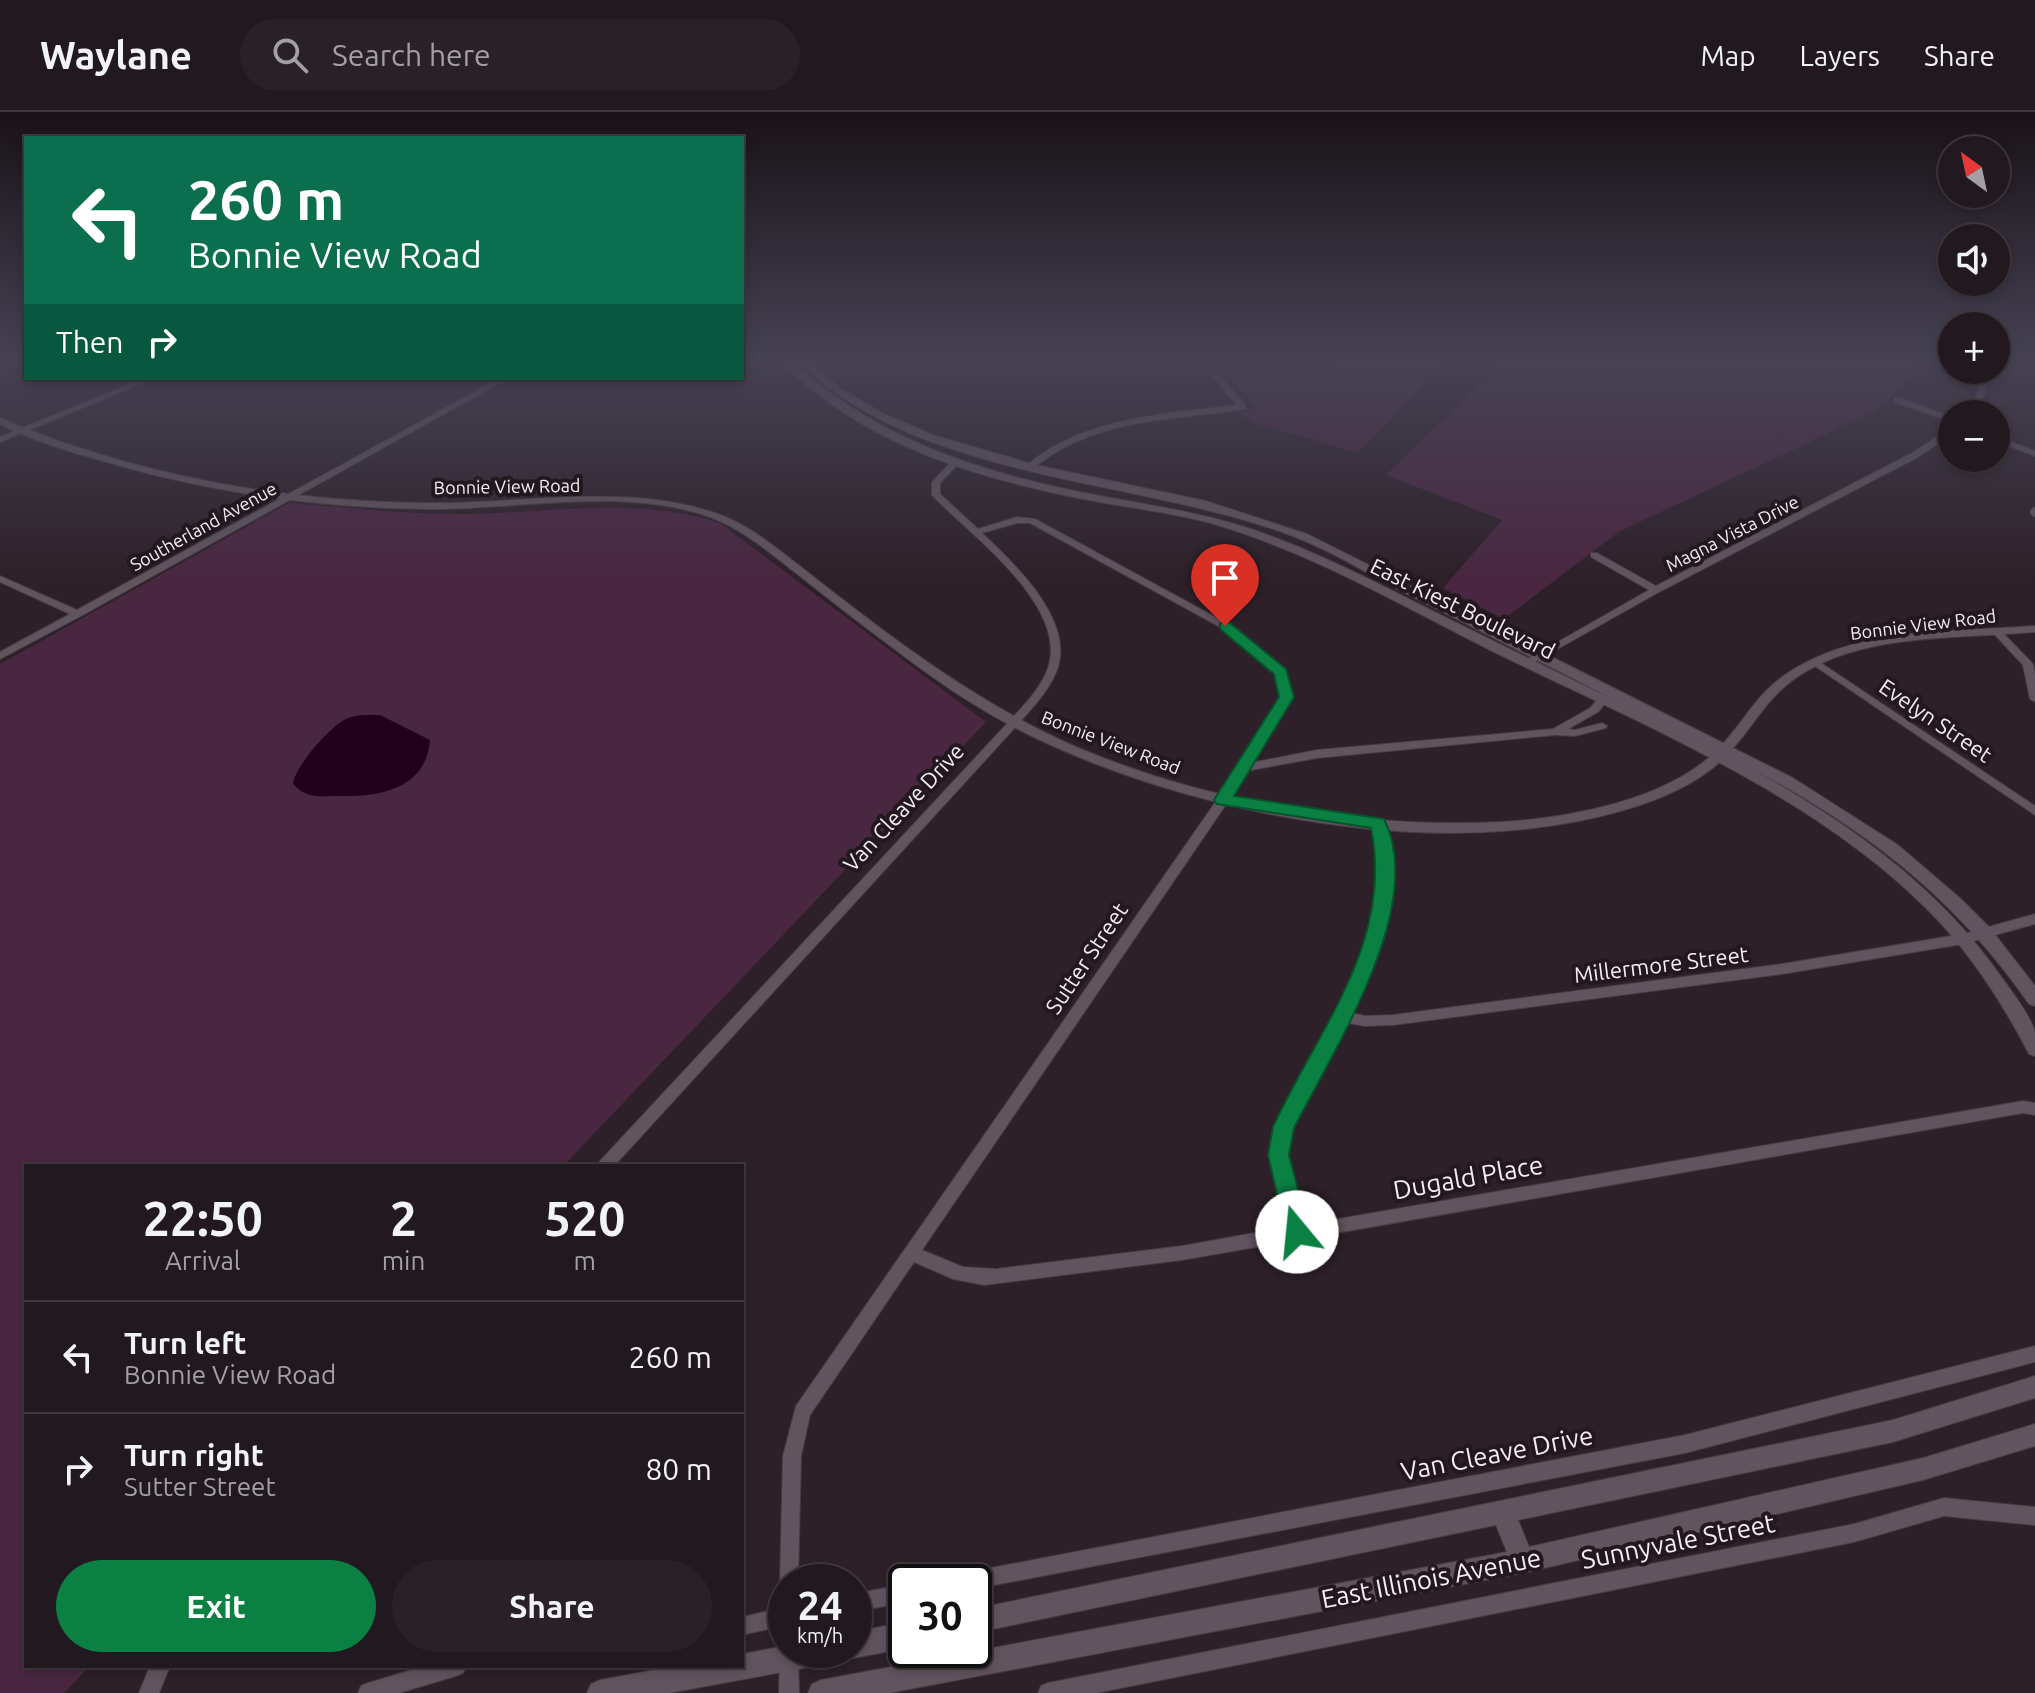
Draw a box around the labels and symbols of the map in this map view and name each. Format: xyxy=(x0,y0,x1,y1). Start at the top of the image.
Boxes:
north arrow xyxy=(1938,136,2010,208)
street label: Bonnie View Road xyxy=(433,475,581,497)
street label: Southerland Avenue xyxy=(126,478,280,574)
street label: Magna Vista Drive xyxy=(1662,491,1802,575)
pin xyxy=(1191,544,1259,626)
street label: East Kiest Boulevard xyxy=(1367,552,1559,664)
street label: Bonnie View Road xyxy=(1849,605,1997,643)
street label: Evelyn Street xyxy=(1875,673,1997,767)
street label: Bonnie View Road xyxy=(1039,706,1183,778)
street label: Van Cleave Drive xyxy=(838,738,968,876)
street label: Sutter Street xyxy=(1040,898,1132,1018)
street label: Millermore Street xyxy=(1572,941,1750,987)
street label: Dugald Place xyxy=(1391,1150,1545,1204)
position arrow xyxy=(1255,1190,1339,1274)
street label: Van Cleave Drive xyxy=(1398,1420,1596,1486)
street label: Sunnyvale Street xyxy=(1579,1508,1777,1574)
street label: East Illinois Avenue xyxy=(1319,1542,1543,1614)
speed limit sign: 30 xyxy=(888,1564,992,1668)

